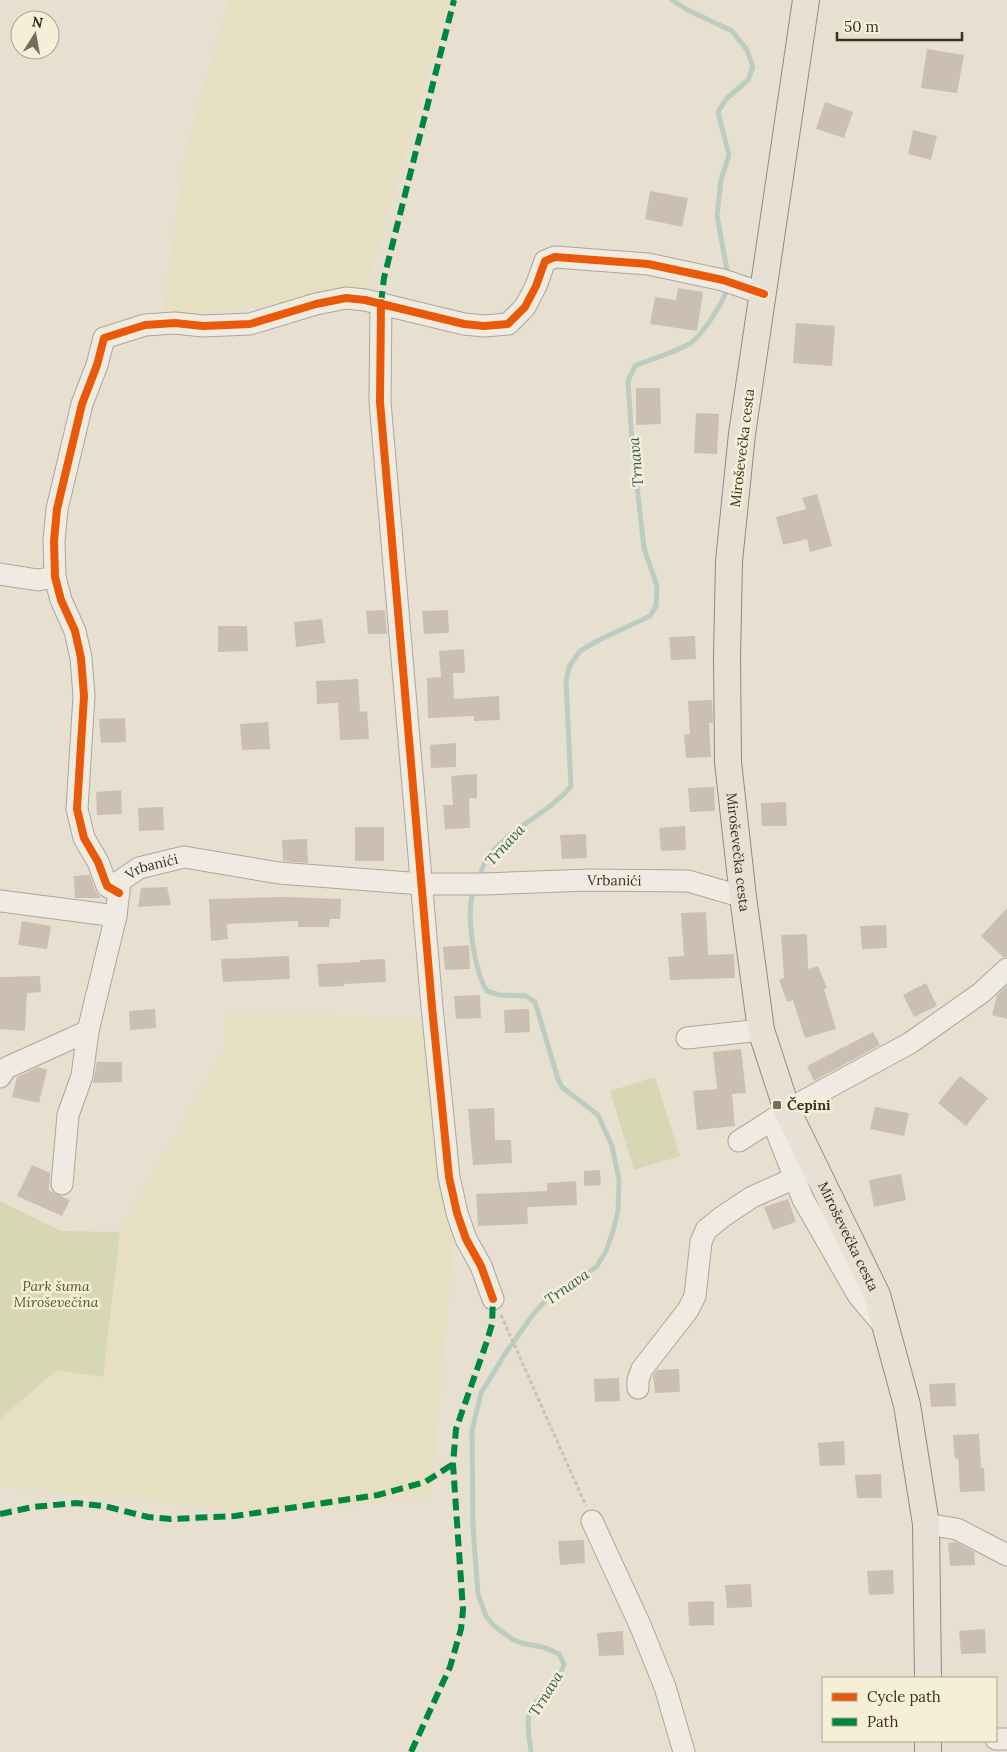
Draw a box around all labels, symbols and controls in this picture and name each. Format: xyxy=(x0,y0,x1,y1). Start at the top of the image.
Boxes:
north arrow xyxy=(10,10,60,60)
scale bar xyxy=(837,10,962,42)
text: N xyxy=(30,12,45,32)
text: 50 m xyxy=(844,17,879,36)
street label: Miroševečka cesta xyxy=(726,388,758,508)
water label: Trnava xyxy=(624,436,647,488)
street label: Miroševečka cesta xyxy=(722,792,754,913)
water label: Trnava xyxy=(481,819,529,869)
street label: Vrbanići xyxy=(121,850,180,884)
street label: Vrbanići xyxy=(586,871,642,890)
place label: Čepini xyxy=(787,1096,831,1114)
marker: Čepini xyxy=(771,1099,783,1111)
street label: Miroševečka cesta xyxy=(814,1179,883,1294)
water label: Trnava xyxy=(541,1264,593,1309)
park label: Park šuma Miroševečina xyxy=(14,1277,99,1311)
water label: Trnava xyxy=(524,1667,567,1720)
legend xyxy=(822,1677,997,1742)
text: Cycle path xyxy=(867,1687,941,1706)
text: Path xyxy=(867,1712,898,1731)

